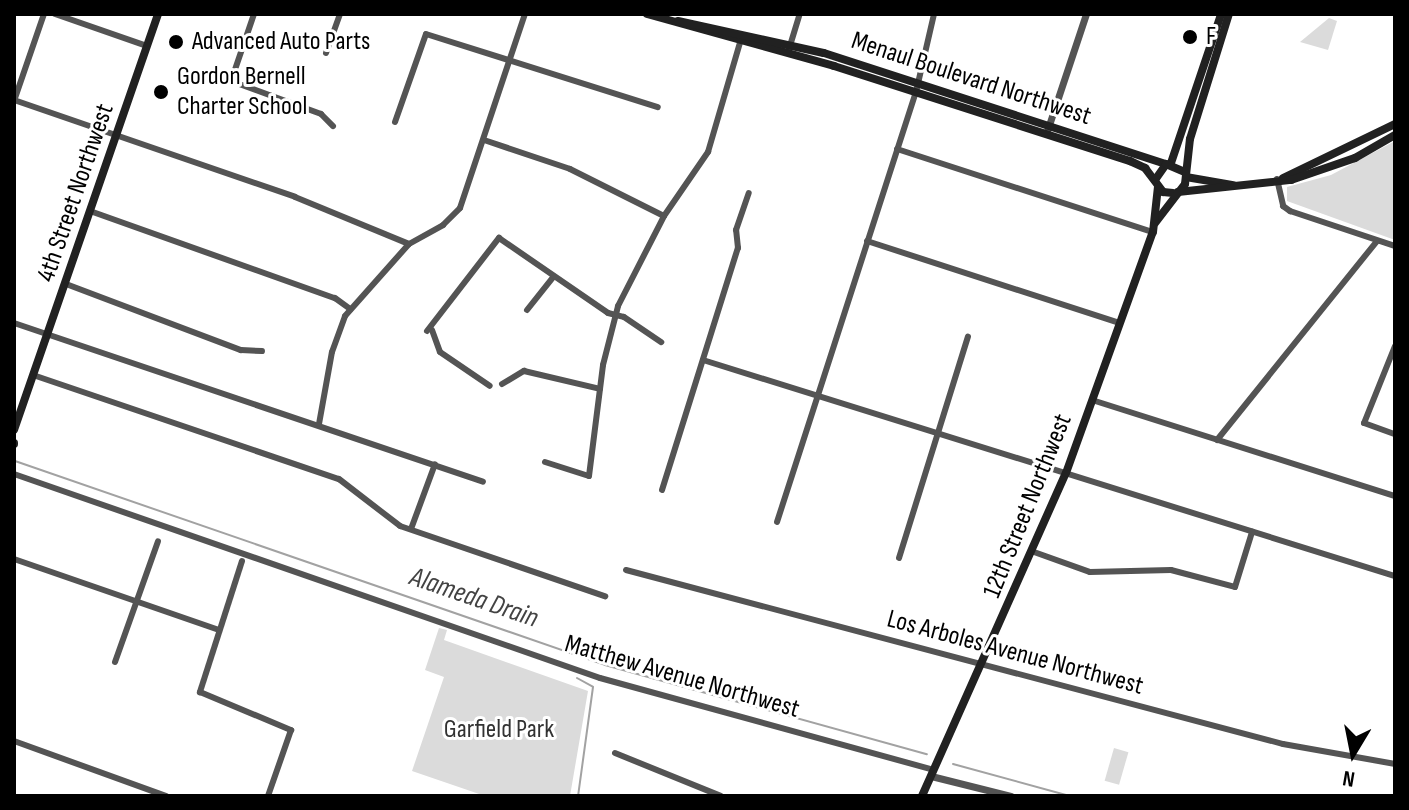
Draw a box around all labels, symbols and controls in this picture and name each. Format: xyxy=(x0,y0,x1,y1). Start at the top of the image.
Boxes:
place label: F xyxy=(1206,21,1216,53)
place label: Advanced Auto Parts xyxy=(192,26,370,58)
street label: Menaul Boulevard Northwest xyxy=(847,26,1095,132)
marker: F xyxy=(1181,28,1199,46)
marker: Advanced Auto Parts xyxy=(167,33,185,51)
place label: Gordon Bernell Charter School xyxy=(177,61,307,122)
marker: Gordon Bernell Charter School xyxy=(152,83,170,101)
street label: 4th Street Northwest xyxy=(31,100,121,286)
street label: 12th Street Northwest xyxy=(977,410,1079,602)
water label: Alameda Drain xyxy=(405,560,543,636)
street label: Los Arboles Avenue Northwest xyxy=(884,604,1146,702)
street label: Matthew Avenue Northwest xyxy=(561,629,803,725)
park label: Garfield Park xyxy=(444,714,554,746)
north arrow xyxy=(1313,714,1393,794)
text: N xyxy=(1341,764,1357,792)

